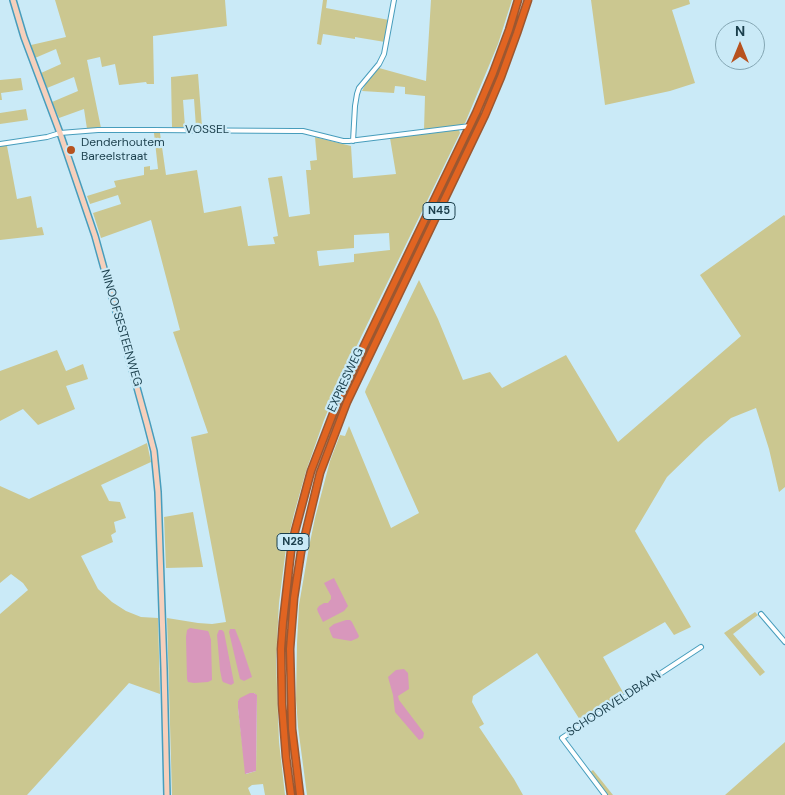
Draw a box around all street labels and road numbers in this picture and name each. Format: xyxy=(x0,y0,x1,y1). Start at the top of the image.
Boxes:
street label: VOSSEL xyxy=(185,123,229,137)
road number: N45 xyxy=(423,202,455,220)
street label: NINOOFSESTEENWEG xyxy=(97,268,145,388)
street label: EXPRESWEG xyxy=(325,346,367,414)
road number: N28 xyxy=(277,534,309,550)
street label: SCHOORVELDBAAN xyxy=(564,668,664,740)

